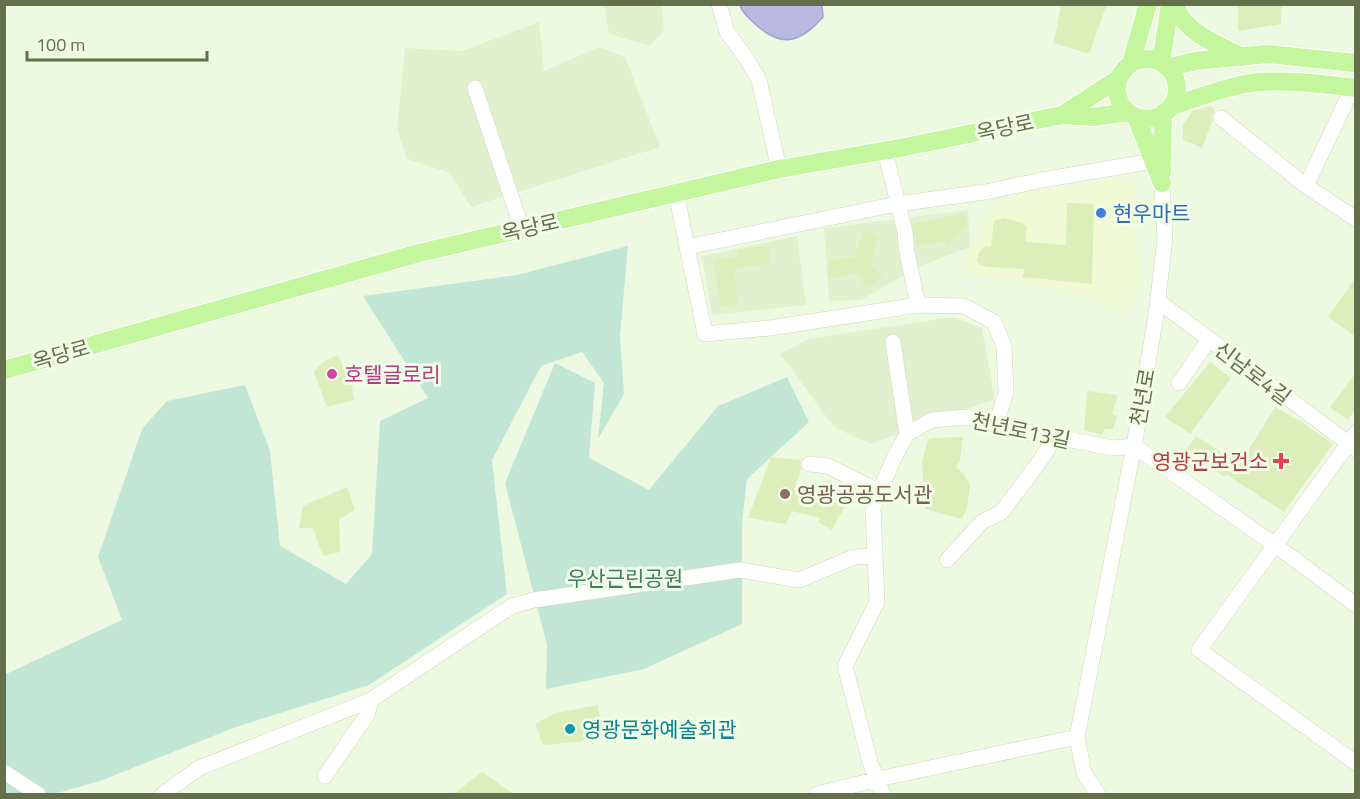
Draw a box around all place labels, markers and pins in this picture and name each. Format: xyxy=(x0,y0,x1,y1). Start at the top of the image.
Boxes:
place label: 현우마트 xyxy=(1113,197,1190,229)
marker: 현우마트 xyxy=(1094,206,1108,220)
place label: 호텔글로리 xyxy=(344,358,441,390)
marker: 호텔글로리 xyxy=(325,367,339,381)
place label: 영광군보건소 xyxy=(1152,445,1268,477)
marker: 영광군보건소 xyxy=(1272,452,1290,470)
place label: 영광공공도서관 xyxy=(797,478,932,510)
marker: 영광공공도서관 xyxy=(778,487,792,501)
place label: 영광문화예술회관 xyxy=(582,713,737,745)
marker: 영광문화예술회관 xyxy=(563,722,577,736)

